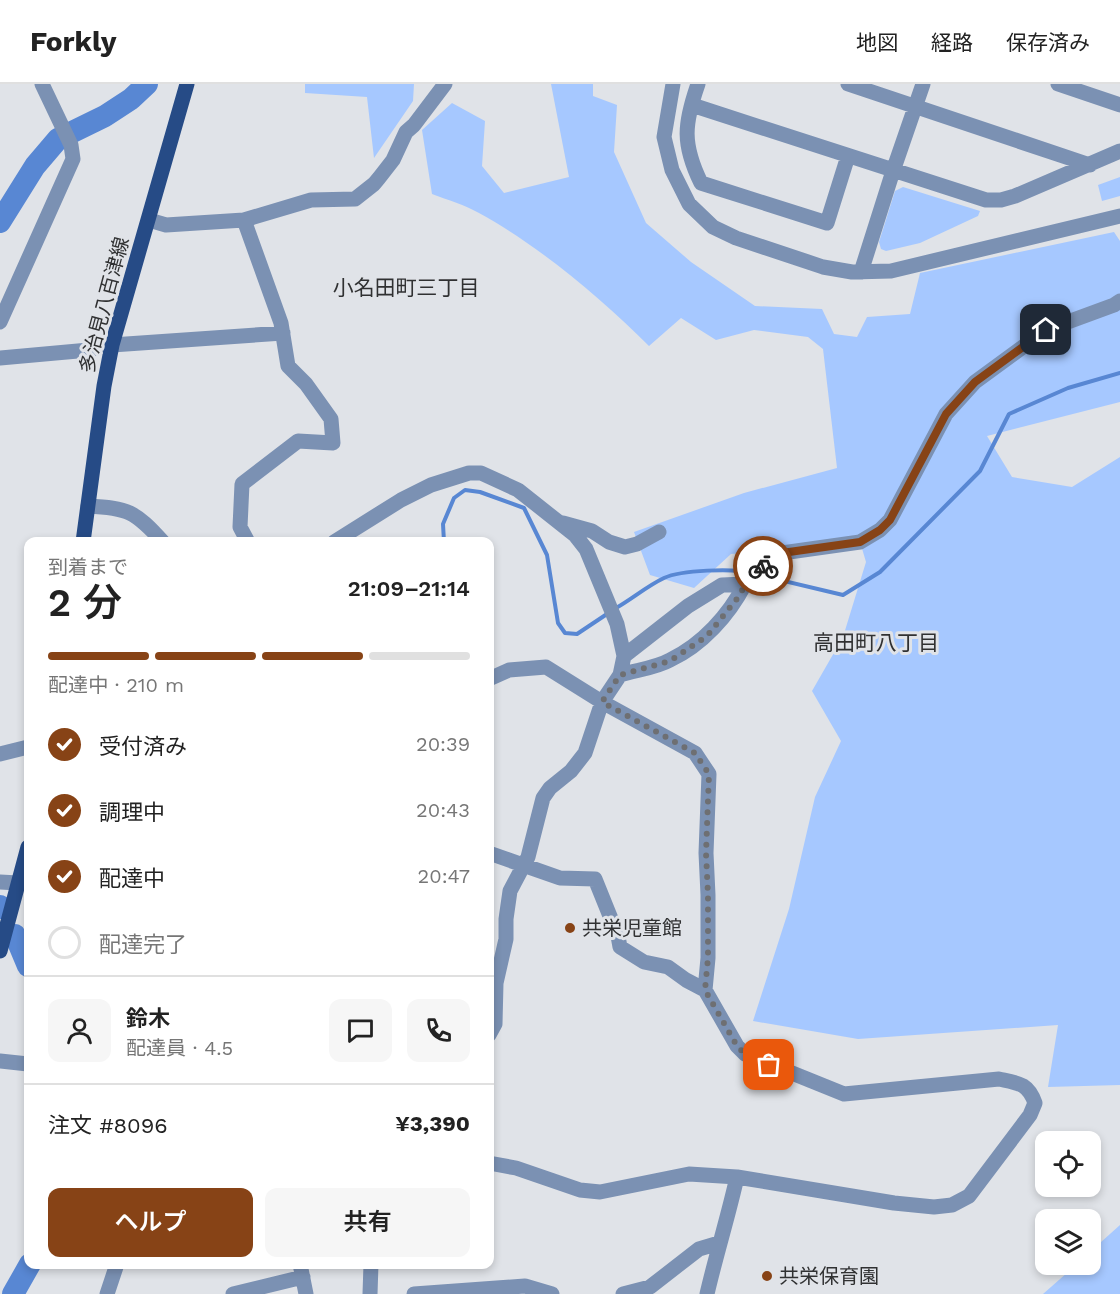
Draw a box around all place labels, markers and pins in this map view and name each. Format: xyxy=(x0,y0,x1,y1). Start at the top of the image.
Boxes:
pin xyxy=(1020,304,1071,355)
place label: 共栄児童館 xyxy=(582,916,682,940)
marker: 共栄児童館 xyxy=(563,921,577,935)
pin xyxy=(743,1039,794,1090)
place label: 共栄保育園 xyxy=(779,1264,879,1288)
marker: 共栄保育園 xyxy=(760,1269,774,1283)

